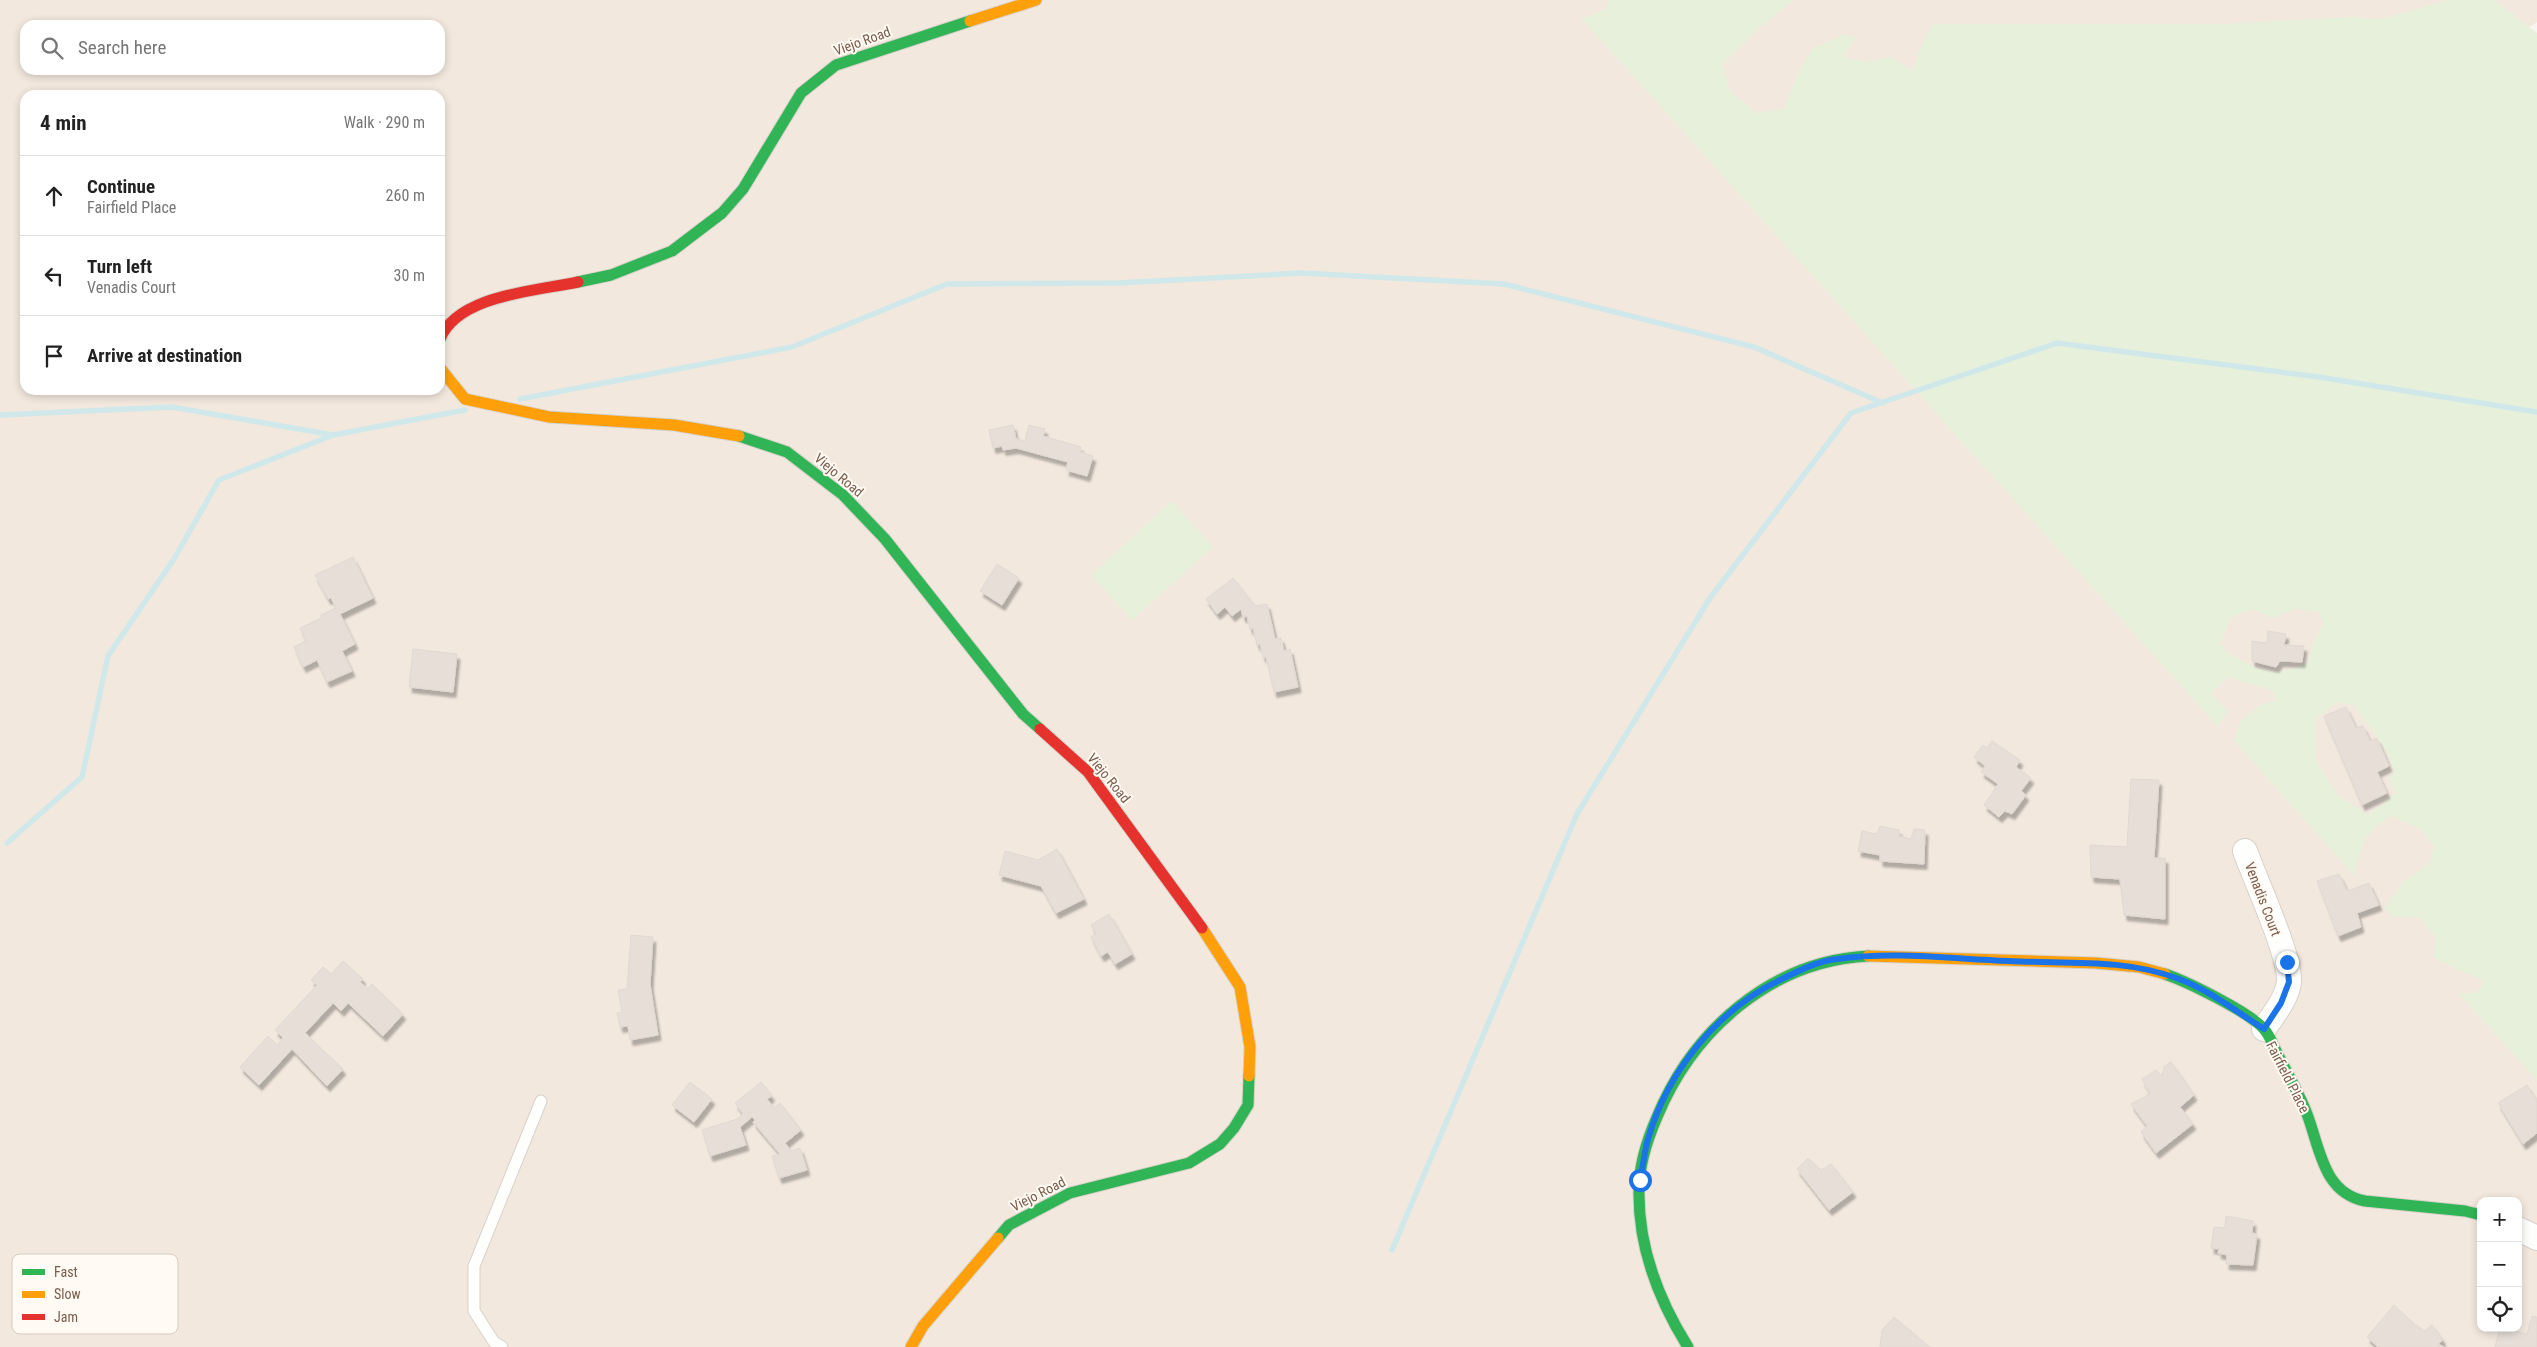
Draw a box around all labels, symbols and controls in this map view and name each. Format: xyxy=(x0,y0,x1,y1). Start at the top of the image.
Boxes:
search box xyxy=(20,20,445,75)
street label: Viejo Road xyxy=(831,23,893,59)
icon: search xyxy=(38,34,66,62)
text: Search here xyxy=(78,36,166,59)
text: 4 min xyxy=(40,111,87,135)
text: Walk · 290 m xyxy=(344,113,425,132)
text: Continue xyxy=(87,175,155,198)
icon: ahead xyxy=(40,182,68,210)
text: 260 m xyxy=(386,186,425,205)
text: Fairfield Place xyxy=(87,198,176,217)
text: Turn left xyxy=(87,255,152,278)
icon: left xyxy=(40,262,68,290)
text: 30 m xyxy=(393,266,425,285)
text: Venadis Court xyxy=(87,278,176,297)
icon: arrive xyxy=(40,342,68,370)
text: Arrive at destination xyxy=(87,344,242,367)
street label: Viejo Road xyxy=(811,450,867,500)
street label: Viejo Road xyxy=(1084,750,1134,806)
street label: Venadis Court xyxy=(2242,860,2284,938)
route end xyxy=(2276,951,2299,974)
street label: Fairfield Place xyxy=(2263,1039,2313,1116)
route start xyxy=(1629,1169,1652,1192)
street label: Viejo Road xyxy=(1008,1173,1068,1215)
map controls xyxy=(2477,1197,2522,1332)
button: + xyxy=(2477,1197,2522,1242)
button: − xyxy=(2477,1242,2522,1287)
legend xyxy=(12,1254,178,1334)
text: Fast xyxy=(54,1264,78,1280)
text: Slow xyxy=(54,1286,81,1302)
button: locate xyxy=(2477,1287,2522,1332)
text: Jam xyxy=(54,1309,78,1325)

